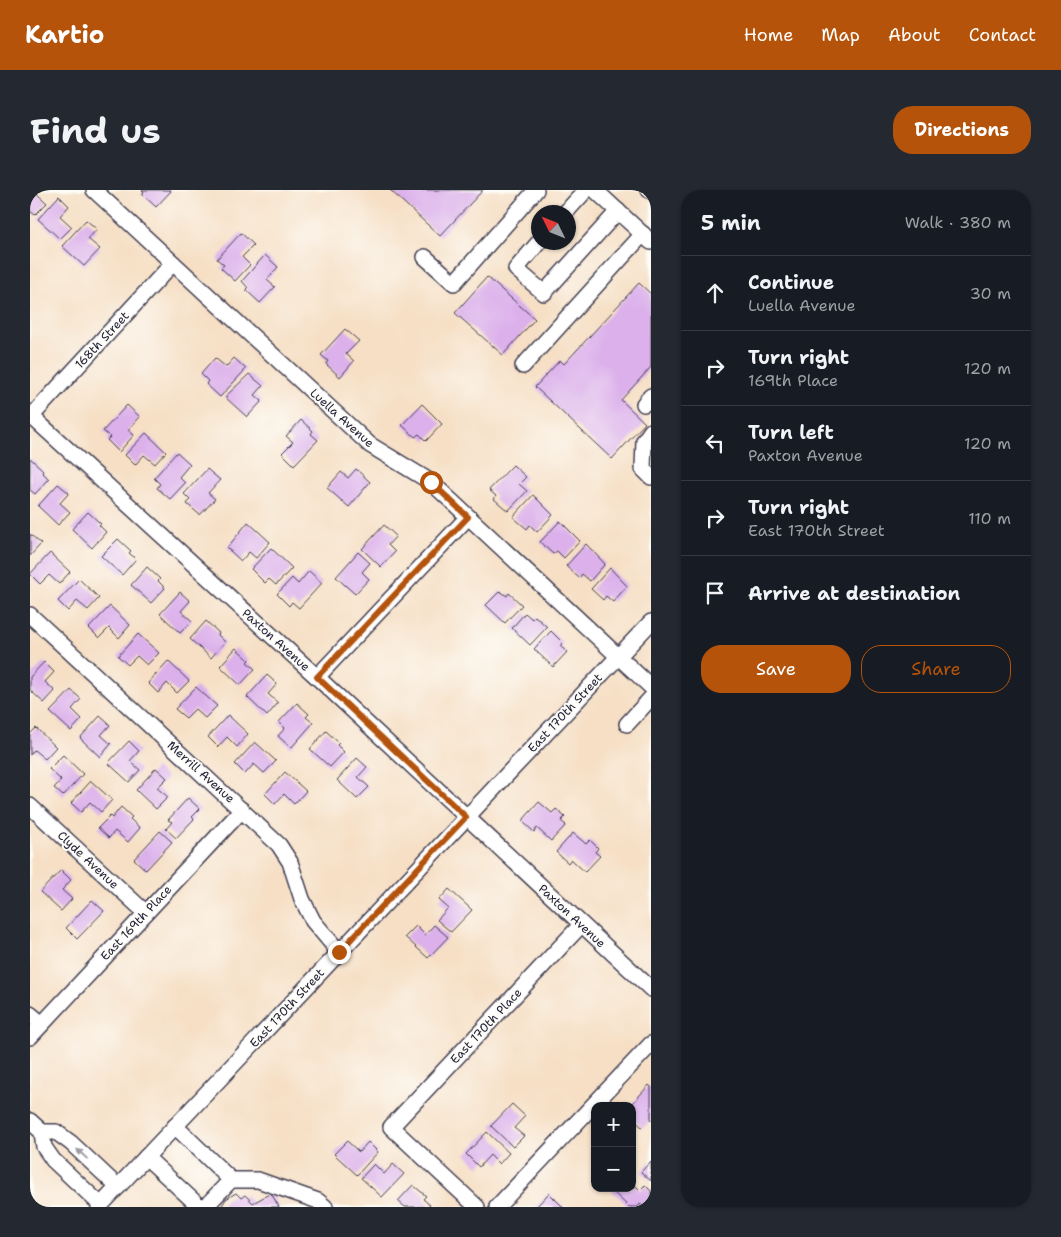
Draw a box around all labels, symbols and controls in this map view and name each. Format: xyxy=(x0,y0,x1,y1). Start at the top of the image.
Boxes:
text: Kartio xyxy=(25,19,104,51)
text: Home xyxy=(744,23,793,47)
text: Map xyxy=(821,23,860,47)
text: About xyxy=(888,23,941,47)
text: Contact xyxy=(969,23,1036,47)
button: Directions xyxy=(893,106,1031,154)
text: Find us xyxy=(30,107,161,154)
north arrow xyxy=(531,205,576,250)
text: 5 min xyxy=(701,209,761,237)
text: Walk · 380 m xyxy=(905,212,1011,233)
text: Continue xyxy=(748,270,834,295)
icon: ahead xyxy=(701,279,729,307)
text: 30 m xyxy=(970,283,1011,304)
text: Luella Avenue xyxy=(748,295,856,316)
street label: 168th Street xyxy=(71,308,133,372)
text: Turn right xyxy=(748,345,849,370)
icon: right xyxy=(701,354,729,382)
text: 120 m xyxy=(964,358,1011,379)
text: 169th Place xyxy=(748,370,838,391)
street label: Luella Avenue xyxy=(307,385,377,451)
text: Turn left xyxy=(748,420,834,445)
icon: left xyxy=(701,429,729,457)
text: 120 m xyxy=(964,433,1011,454)
text: Paxton Avenue xyxy=(748,445,863,466)
route start xyxy=(420,471,443,494)
text: Turn right xyxy=(748,495,849,520)
icon: right xyxy=(701,504,729,532)
text: 110 m xyxy=(968,508,1011,529)
text: East 170th Street xyxy=(748,520,885,541)
icon: arrive xyxy=(701,579,729,607)
text: Arrive at destination xyxy=(748,581,960,606)
street label: Paxton Avenue xyxy=(239,605,313,675)
button: Save xyxy=(701,645,851,693)
button: Share xyxy=(861,645,1011,693)
street label: East 170th Street xyxy=(524,670,606,756)
street label: Merrill Avenue xyxy=(164,737,238,807)
street label: Clyde Avenue xyxy=(54,827,122,893)
street label: Paxton Avenue xyxy=(535,881,609,951)
street label: East 169th Place xyxy=(97,882,175,964)
route end xyxy=(328,941,351,964)
street label: East 170th Street xyxy=(246,965,328,1051)
street label: East 170th Place xyxy=(447,985,525,1067)
map controls xyxy=(591,1102,636,1192)
button: + xyxy=(591,1102,636,1147)
button: − xyxy=(591,1147,636,1192)
one-way arrow xyxy=(77,1148,89,1160)

